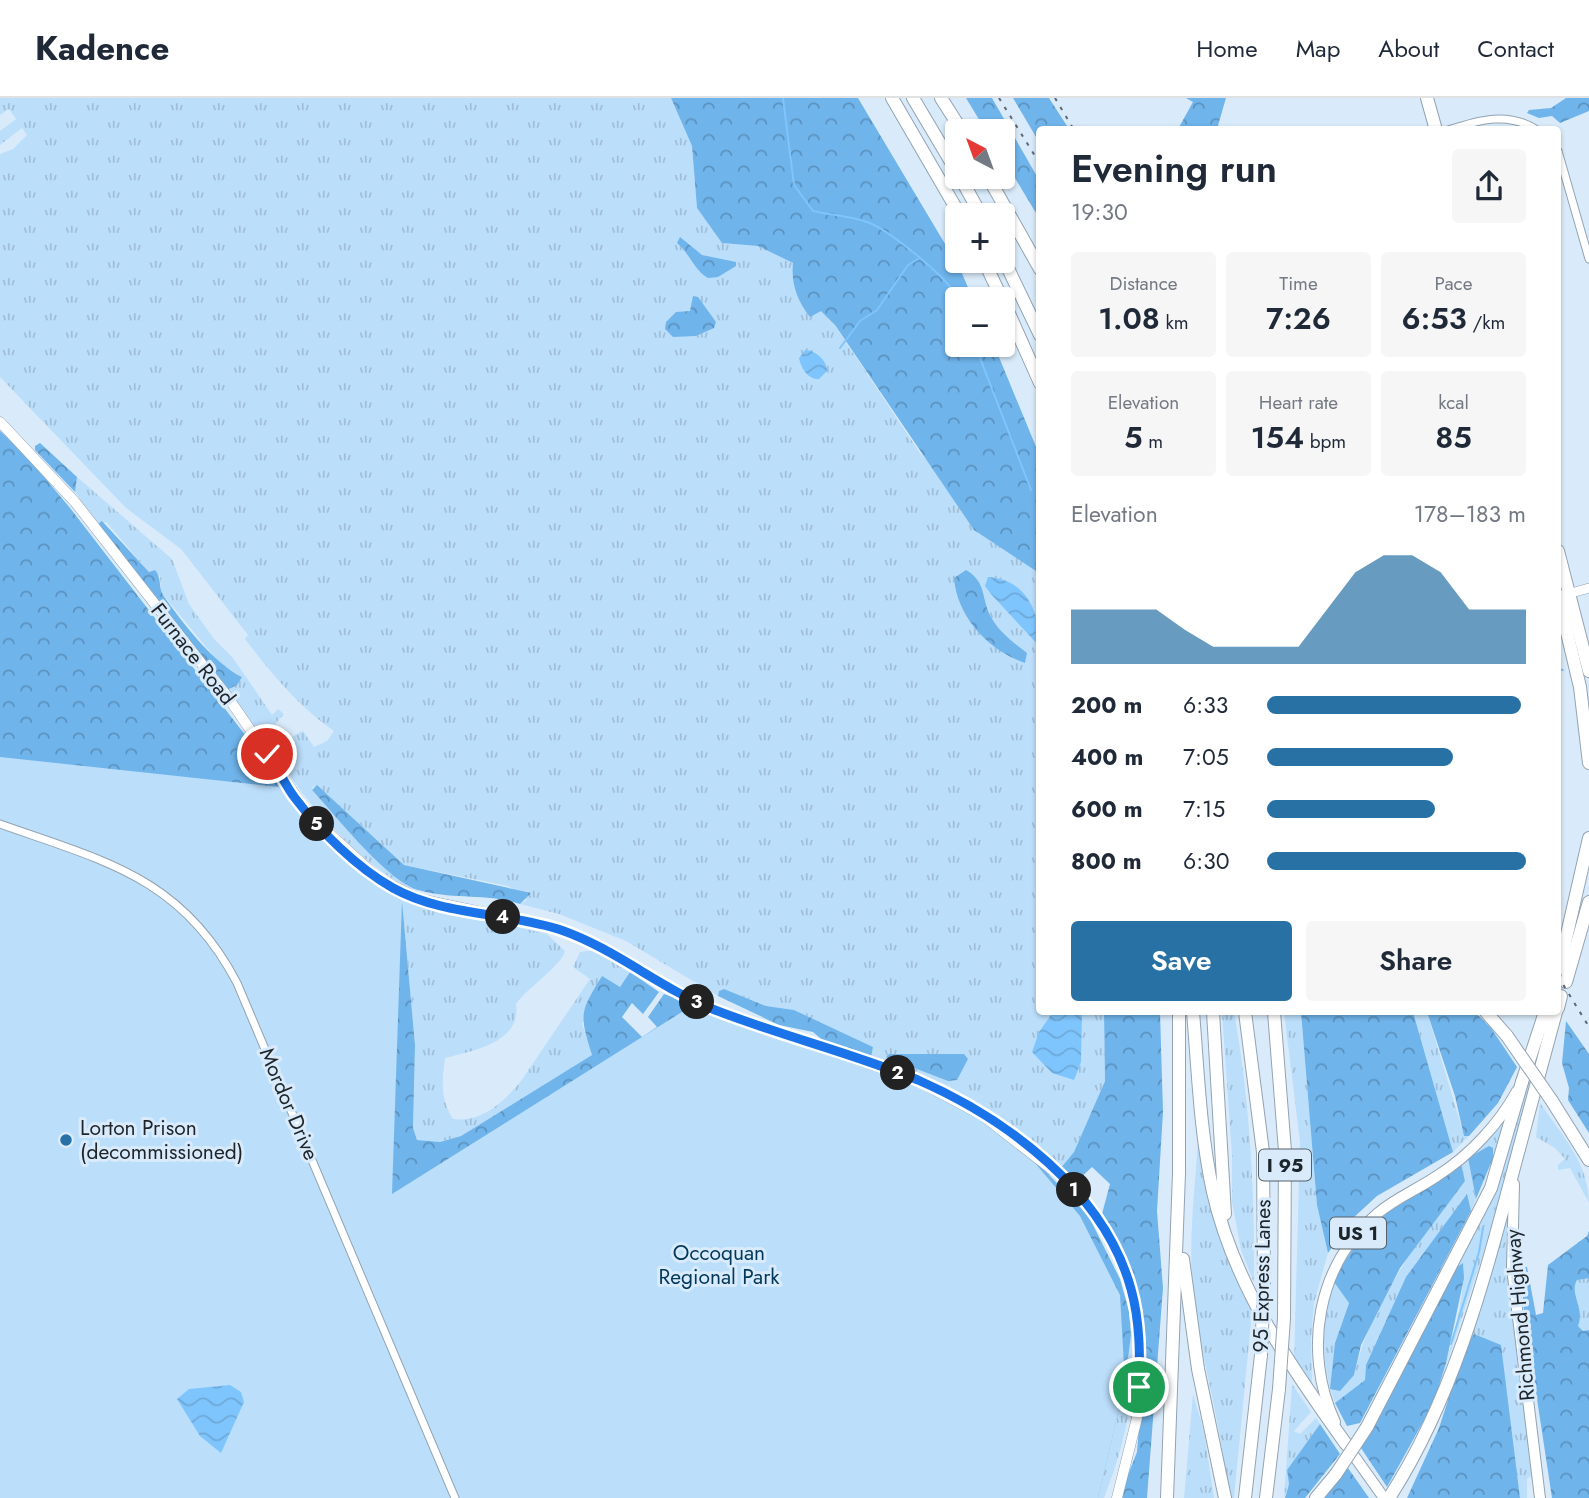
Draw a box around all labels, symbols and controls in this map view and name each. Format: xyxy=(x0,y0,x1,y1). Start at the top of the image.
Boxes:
text: Kadence xyxy=(35,25,169,72)
text: Home xyxy=(1196,31,1258,66)
text: Map xyxy=(1296,31,1340,66)
text: About xyxy=(1378,31,1439,66)
text: Contact xyxy=(1477,31,1554,66)
north arrow xyxy=(945,119,1015,189)
map controls xyxy=(945,119,1015,357)
text: Evening run xyxy=(1071,141,1277,196)
button: share xyxy=(1452,149,1526,223)
text: 19:30 xyxy=(1071,195,1128,229)
button: + xyxy=(945,203,1015,273)
text: Distance xyxy=(1109,270,1178,297)
text: Time xyxy=(1279,270,1318,297)
text: Pace xyxy=(1435,270,1472,297)
button: − xyxy=(945,287,1015,357)
text: 1.08 xyxy=(1098,297,1160,340)
text: 7:26 xyxy=(1266,297,1331,340)
text: 6:53 xyxy=(1402,297,1467,340)
text: km xyxy=(1160,309,1189,336)
text: /km xyxy=(1467,309,1505,336)
text: Elevation xyxy=(1108,389,1179,416)
text: Heart rate xyxy=(1259,389,1338,416)
text: kcal xyxy=(1438,389,1469,416)
text: 5 xyxy=(1124,416,1143,459)
text: 154 xyxy=(1251,416,1304,459)
text: 85 xyxy=(1435,416,1472,459)
text: m xyxy=(1143,428,1163,455)
text: bpm xyxy=(1304,428,1346,455)
text: Elevation xyxy=(1071,497,1158,531)
text: 178–183 m xyxy=(1414,497,1526,531)
street label: Furnace Road xyxy=(144,597,242,711)
text: 200 m xyxy=(1071,688,1142,722)
text: 6:33 xyxy=(1183,688,1228,722)
pin xyxy=(237,724,297,784)
icon: check xyxy=(248,735,286,773)
text: 400 m xyxy=(1071,740,1143,774)
text: 7:05 xyxy=(1183,740,1229,774)
text: 600 m xyxy=(1071,792,1143,826)
text: 7:15 xyxy=(1183,792,1225,826)
pin: 5 xyxy=(300,806,334,842)
text: 5 xyxy=(310,810,323,837)
text: 800 m xyxy=(1071,844,1142,878)
text: 6:30 xyxy=(1183,844,1230,878)
pin: 4 xyxy=(486,900,520,934)
text: 4 xyxy=(496,903,509,930)
button: Save xyxy=(1071,921,1292,1001)
button: Share xyxy=(1306,921,1526,1001)
pin: 3 xyxy=(680,984,714,1020)
text: 3 xyxy=(691,988,702,1015)
street label: Mordor Drive xyxy=(252,1043,326,1165)
pin: 2 xyxy=(880,1056,916,1090)
text: 2 xyxy=(891,1059,904,1086)
place label: Lorton Prison (decommissioned) xyxy=(80,1113,243,1167)
marker: Lorton Prison (decommissioned) xyxy=(58,1132,74,1148)
road number: I 95 xyxy=(1259,1149,1311,1180)
pin: 1 xyxy=(1056,1172,1092,1208)
text: 1 xyxy=(1069,1176,1078,1203)
street label: 95 Express Lanes xyxy=(1246,1199,1278,1353)
road number: US 1 xyxy=(1330,1218,1386,1248)
street label: Richmond Highway xyxy=(1497,1227,1542,1402)
park label: Occoquan Regional Park xyxy=(658,1238,780,1292)
pin xyxy=(1109,1357,1169,1417)
icon: arrive xyxy=(1120,1368,1158,1406)

